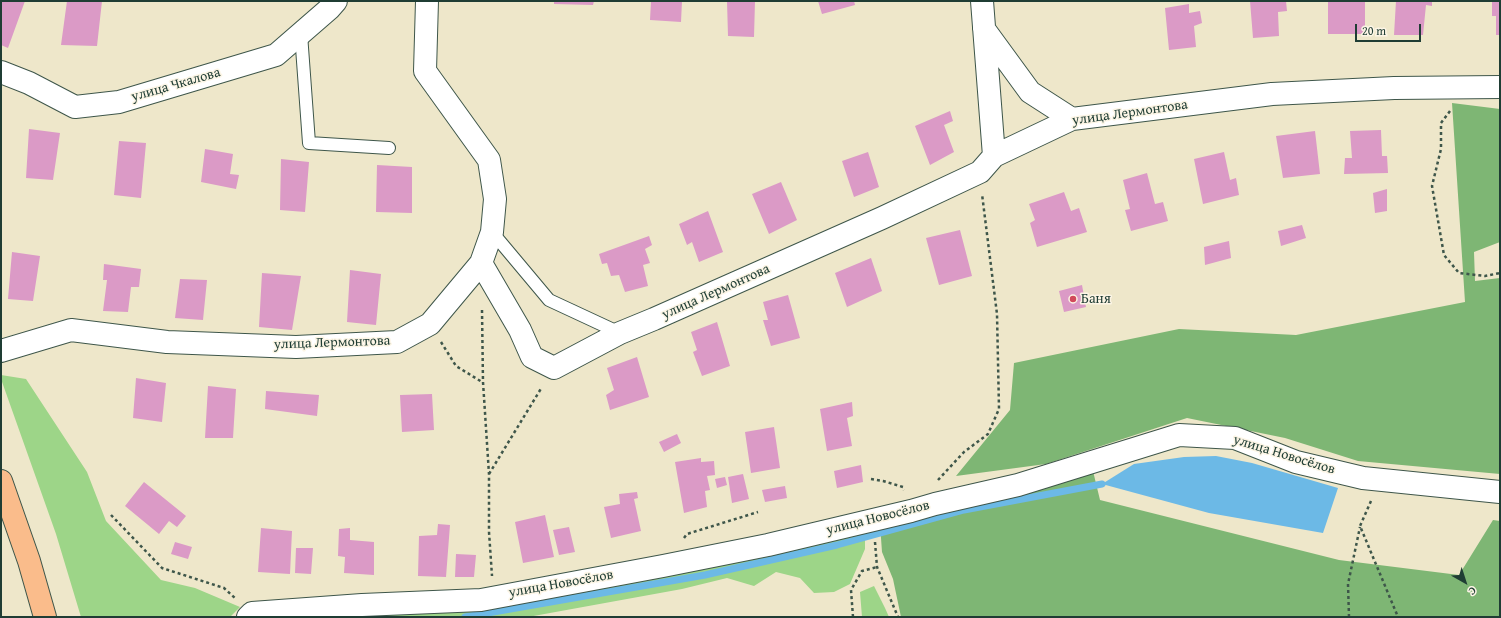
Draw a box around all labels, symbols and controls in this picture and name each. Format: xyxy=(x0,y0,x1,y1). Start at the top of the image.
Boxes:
scale bar xyxy=(1357,16,1423,42)
text: 20 m xyxy=(1362,22,1386,39)
street label: улица Чкалова xyxy=(130,64,222,106)
street label: улица Лермонтова xyxy=(1071,97,1189,129)
street label: улица Лермонтова xyxy=(659,261,773,323)
place label: Баня xyxy=(1081,291,1111,307)
marker: Баня xyxy=(1068,294,1078,304)
street label: улица Лермонтова xyxy=(273,333,391,353)
street label: улица Новосёлов xyxy=(1231,432,1337,478)
street label: улица Новосёлов xyxy=(825,497,931,539)
north arrow xyxy=(1445,562,1485,602)
street label: улица Новосёлов xyxy=(507,567,615,601)
text: С xyxy=(1465,583,1480,599)

